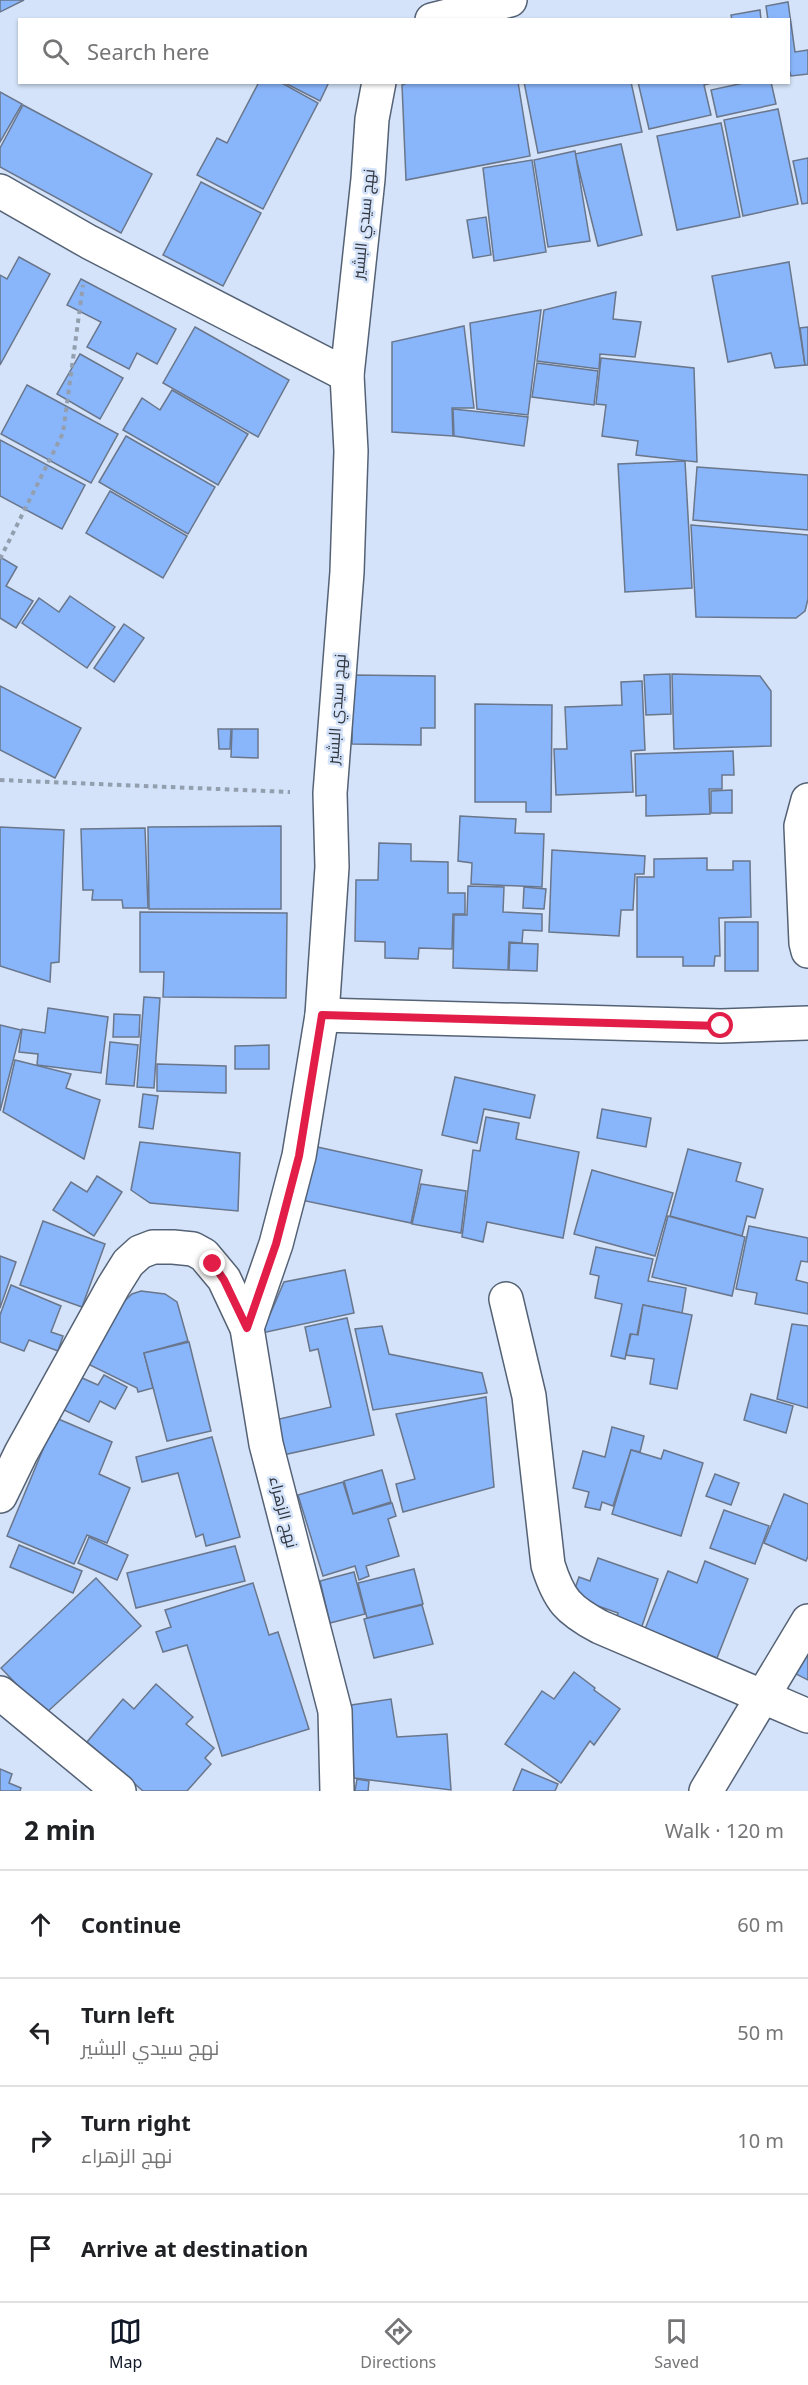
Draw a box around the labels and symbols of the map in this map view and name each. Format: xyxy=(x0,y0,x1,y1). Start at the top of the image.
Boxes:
street label: نهج سيدي البشير xyxy=(346,168,383,282)
street label: نهج سيدي البشير xyxy=(321,653,354,766)
route start xyxy=(707,1012,733,1038)
route end xyxy=(199,1250,225,1276)
street label: نهج الزهراء xyxy=(264,1474,304,1550)

